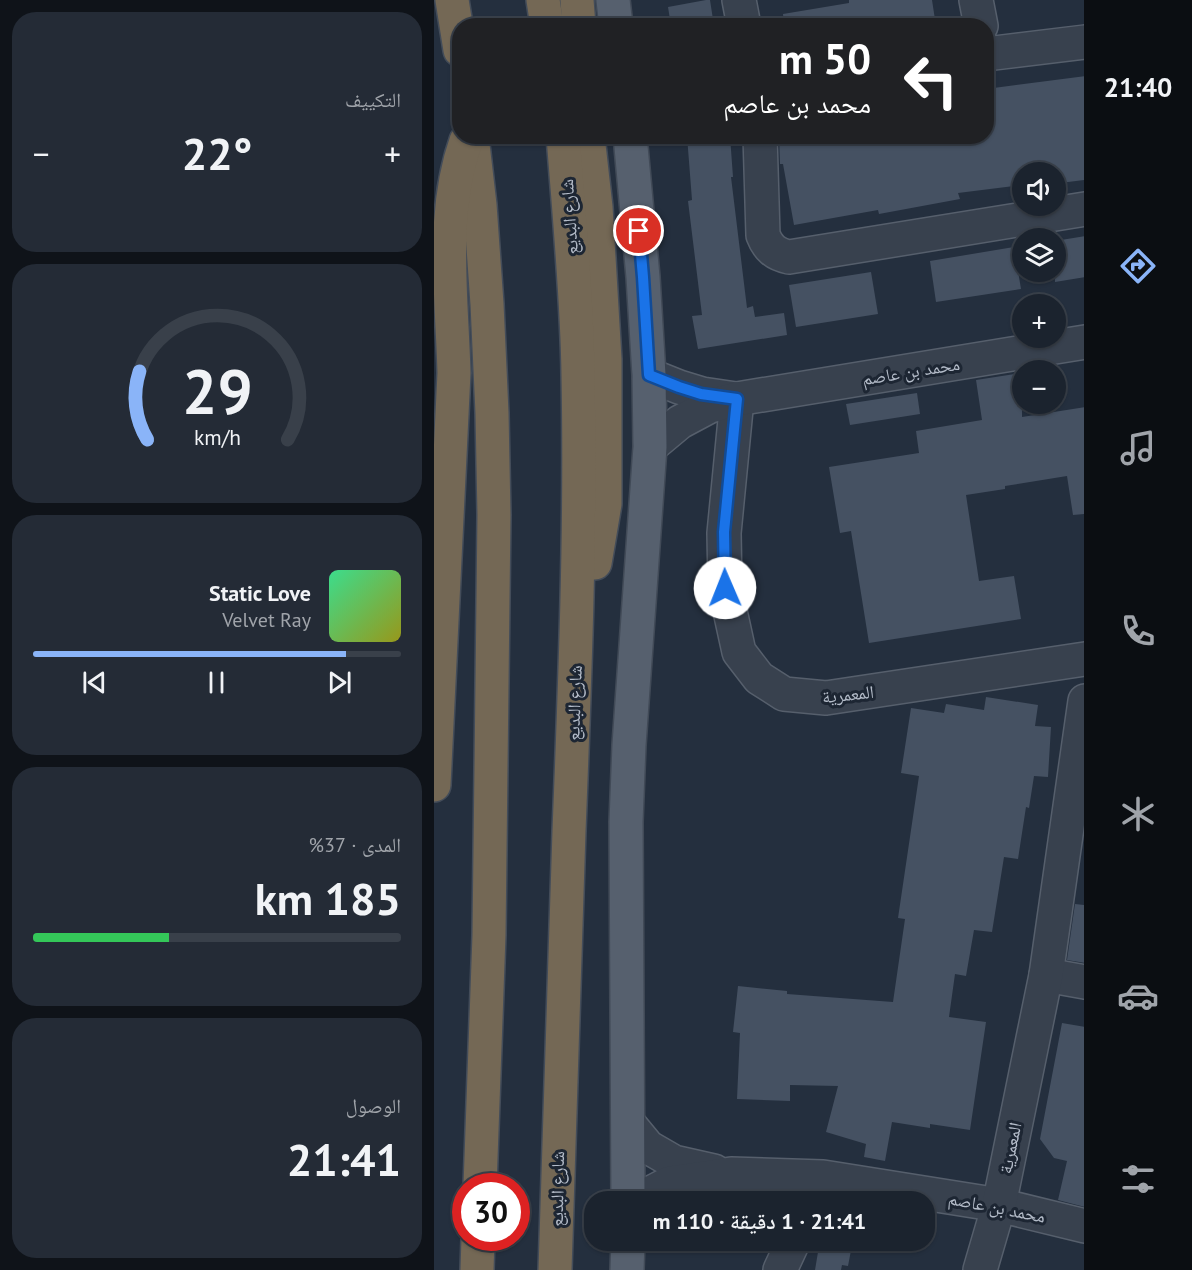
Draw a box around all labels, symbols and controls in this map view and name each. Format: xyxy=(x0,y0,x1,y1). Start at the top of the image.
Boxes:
text: 50 m xyxy=(779,31,871,86)
icon: left xyxy=(892,42,970,120)
text: 21:40 xyxy=(1104,70,1172,104)
text: محمد بن عاصم xyxy=(723,86,871,120)
text: التكييف xyxy=(345,87,401,113)
text: 22° xyxy=(182,124,252,182)
text: − xyxy=(33,132,50,175)
text: + xyxy=(384,132,401,175)
map controls xyxy=(1012,162,1066,414)
button: sound xyxy=(1012,162,1066,216)
street label: شارع البديع xyxy=(555,178,584,256)
pin xyxy=(613,205,664,256)
icon: arrive xyxy=(622,214,655,247)
button: layers xyxy=(1012,228,1066,282)
icon: directions xyxy=(1117,245,1159,287)
button: + xyxy=(1012,294,1066,348)
text: 29 xyxy=(182,351,252,432)
street label: محمد بن عاصم xyxy=(861,352,962,391)
button: − xyxy=(1012,360,1066,414)
text: km/h xyxy=(193,424,240,452)
icon: music xyxy=(1117,427,1159,469)
position arrow xyxy=(693,556,757,620)
text: Static Love xyxy=(209,579,311,607)
text: Velvet Ray xyxy=(222,607,311,633)
icon: phone xyxy=(1117,610,1159,652)
street label: شارع البديع xyxy=(561,665,588,741)
icon: previous xyxy=(78,666,111,699)
icon: pause xyxy=(200,666,233,699)
icon: next xyxy=(323,666,356,699)
street label: المعمرية xyxy=(821,680,875,708)
icon: climate xyxy=(1117,793,1159,835)
text: المدى · 37% xyxy=(309,832,401,858)
text: 185 km xyxy=(255,869,401,927)
icon: car xyxy=(1117,975,1159,1017)
text: الوصول xyxy=(346,1093,401,1119)
street label: المعمرية xyxy=(993,1120,1027,1176)
text: 21:41 xyxy=(287,1130,401,1188)
street label: شارع البديع xyxy=(545,1151,570,1227)
icon: filters xyxy=(1117,1158,1159,1200)
speed limit sign: 30 xyxy=(452,1173,530,1251)
street label: محمد بن عاصم xyxy=(946,1186,1048,1229)
text: 21:41 · 1 دقيقة · 110 m xyxy=(653,1207,866,1235)

